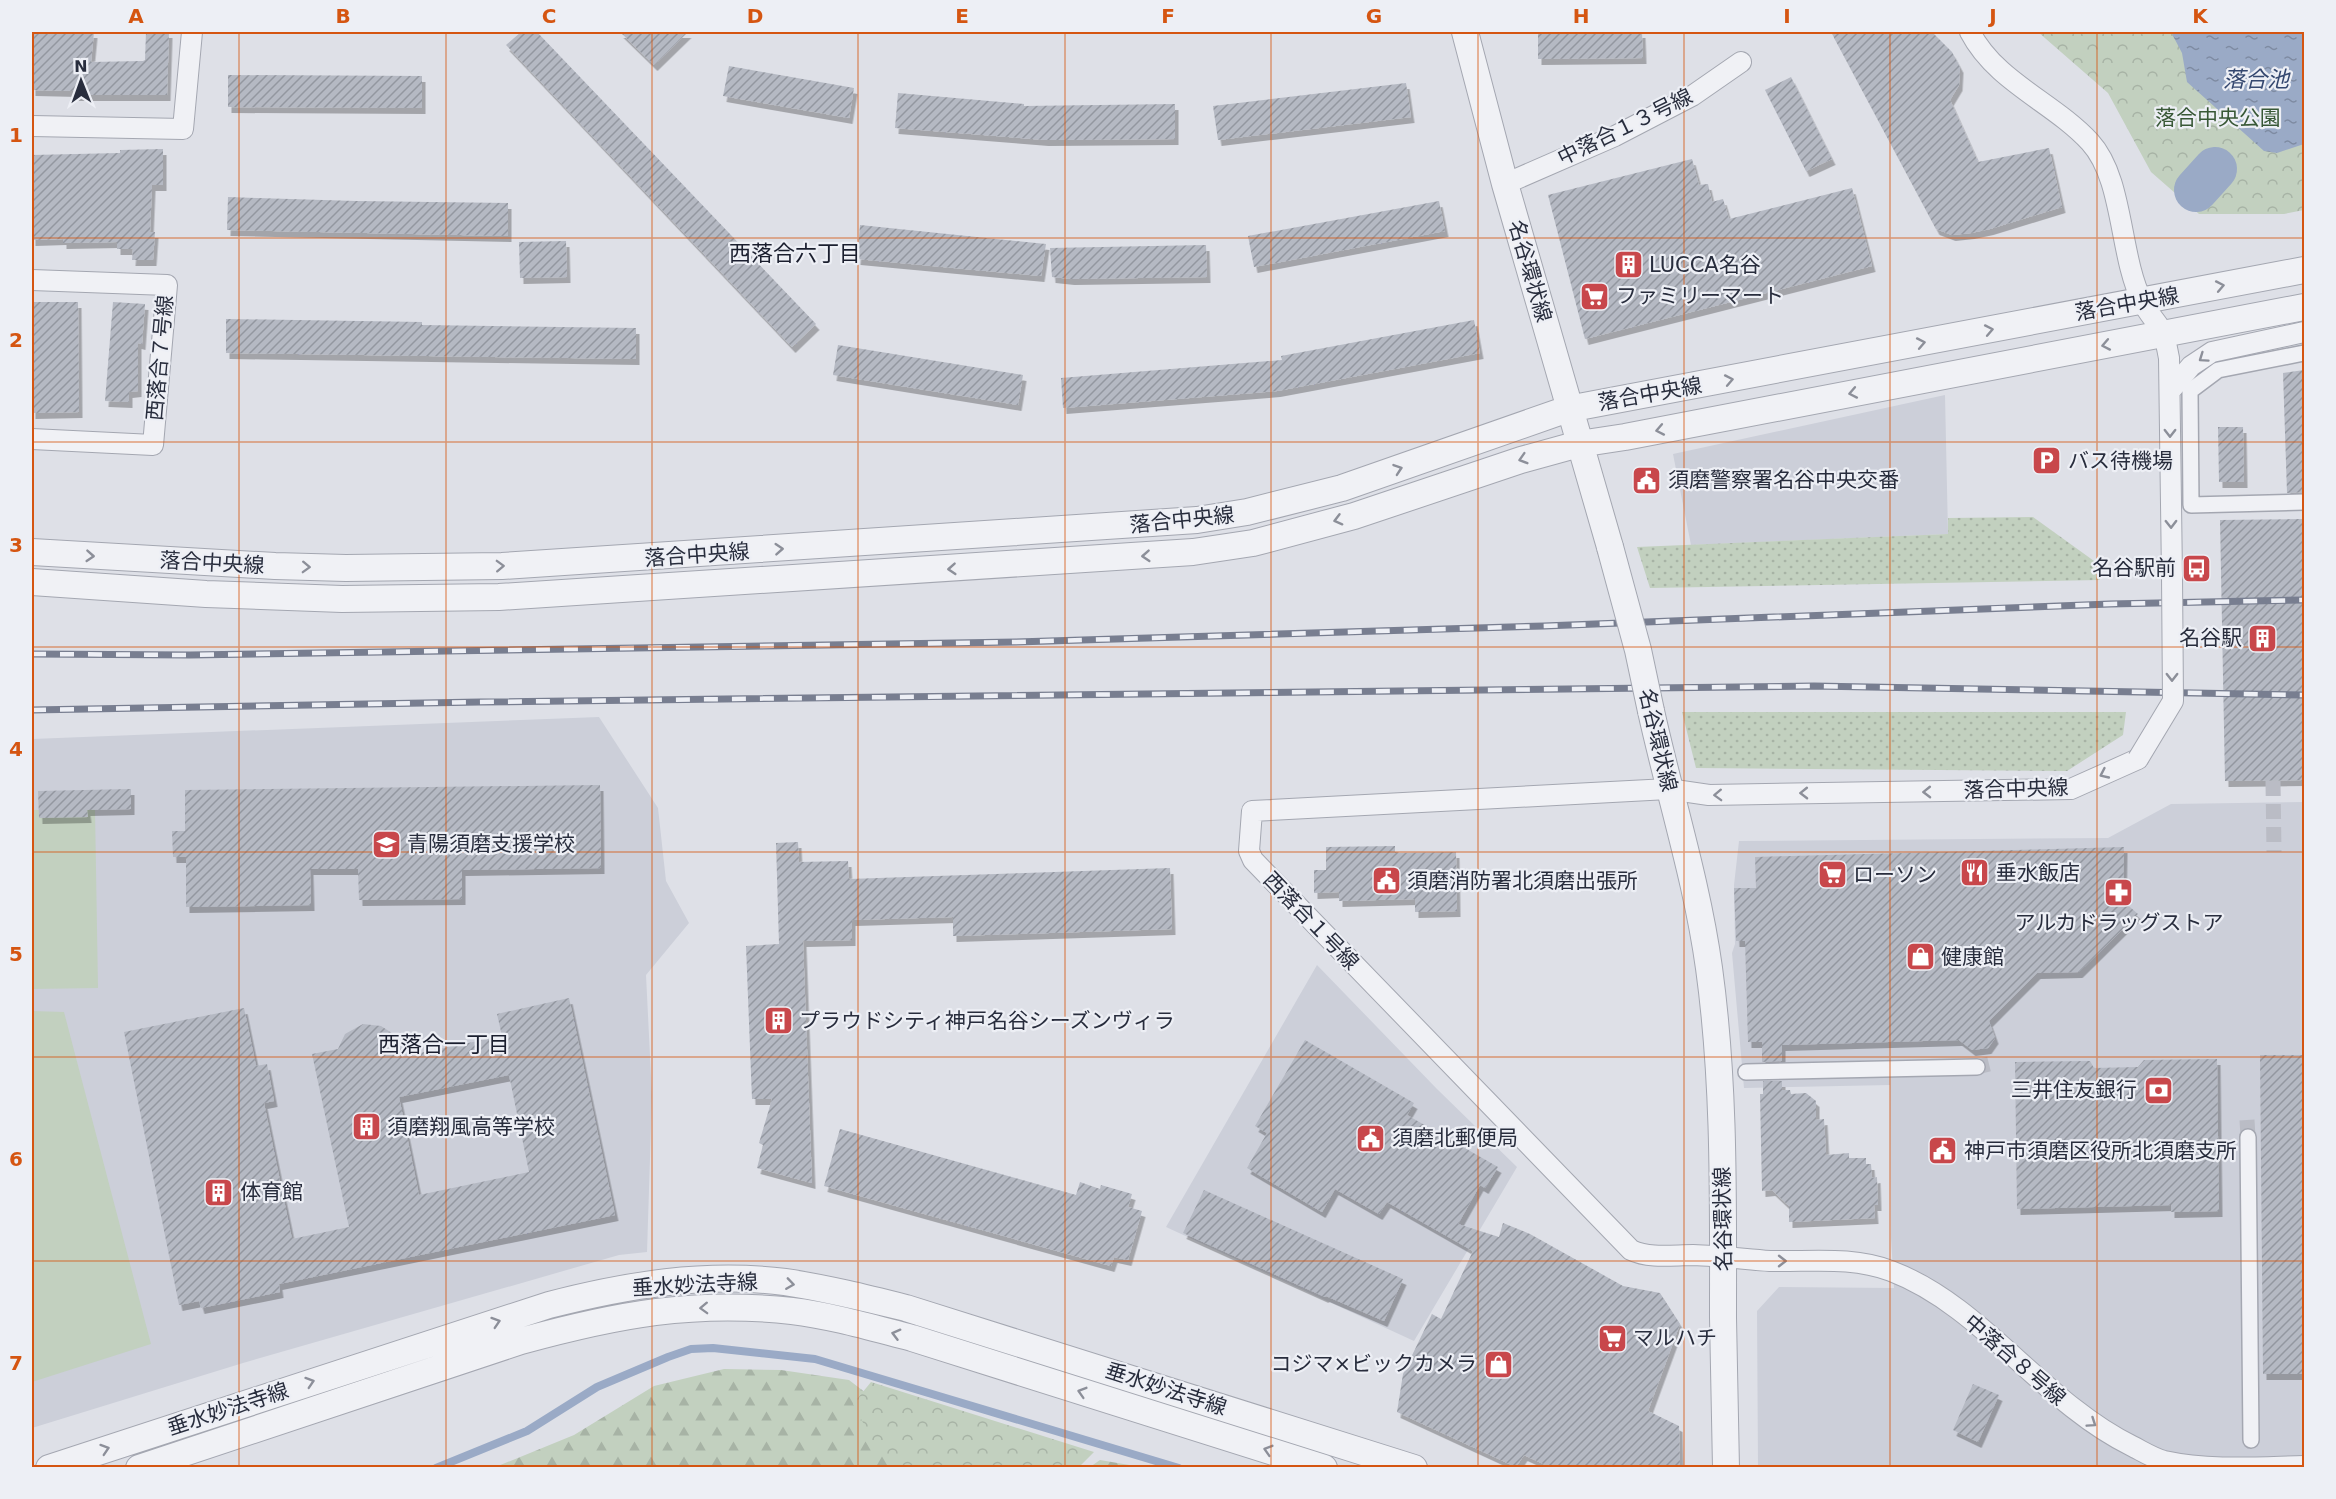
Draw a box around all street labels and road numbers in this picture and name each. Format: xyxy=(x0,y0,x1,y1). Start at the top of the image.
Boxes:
street label: 中落合１３号線 xyxy=(1554,84,1696,170)
street label: 名谷環状線 xyxy=(1504,217,1556,325)
street label: 落合中央線 xyxy=(2073,283,2181,325)
street label: 西落合７号線 xyxy=(143,294,177,422)
street label: 落合中央線 xyxy=(1596,373,1704,415)
street label: 落合中央線 xyxy=(1129,503,1235,537)
street label: 落合中央線 xyxy=(644,539,750,571)
street label: 落合中央線 xyxy=(159,548,265,578)
street label: 名谷環状線 xyxy=(1634,686,1682,794)
street label: 落合中央線 xyxy=(1963,775,2069,803)
street label: 西落合１号線 xyxy=(1259,867,1363,975)
street label: 名谷環状線 xyxy=(1710,1166,1736,1272)
street label: 垂水妙法寺線 xyxy=(631,1270,759,1300)
street label: 中落合８号線 xyxy=(1960,1310,2070,1410)
street label: 垂水妙法寺線 xyxy=(1102,1358,1230,1420)
street label: 垂水妙法寺線 xyxy=(164,1378,292,1440)

